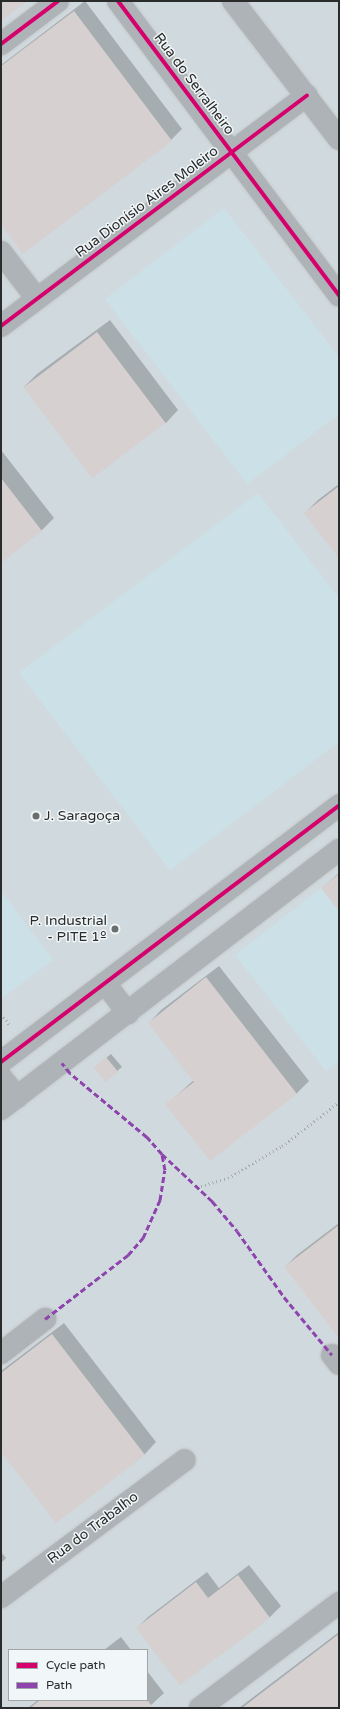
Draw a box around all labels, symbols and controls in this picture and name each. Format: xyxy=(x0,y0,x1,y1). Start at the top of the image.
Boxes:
street label: Rua do Serralheiro xyxy=(150,30,238,138)
street label: Rua Dionísio Aires Moleiro xyxy=(72,143,222,261)
place label: J. Saragoça xyxy=(44,808,120,824)
marker: J. Saragoça xyxy=(31,811,41,821)
place label: P. Industrial - PITE 1º xyxy=(29,913,107,946)
marker: P. Industrial - PITE 1º xyxy=(110,924,120,934)
street label: Rua do Trabalho xyxy=(44,1488,142,1568)
legend xyxy=(8,1649,148,1701)
text: Cycle path xyxy=(46,1658,105,1672)
text: Path xyxy=(46,1678,72,1692)

